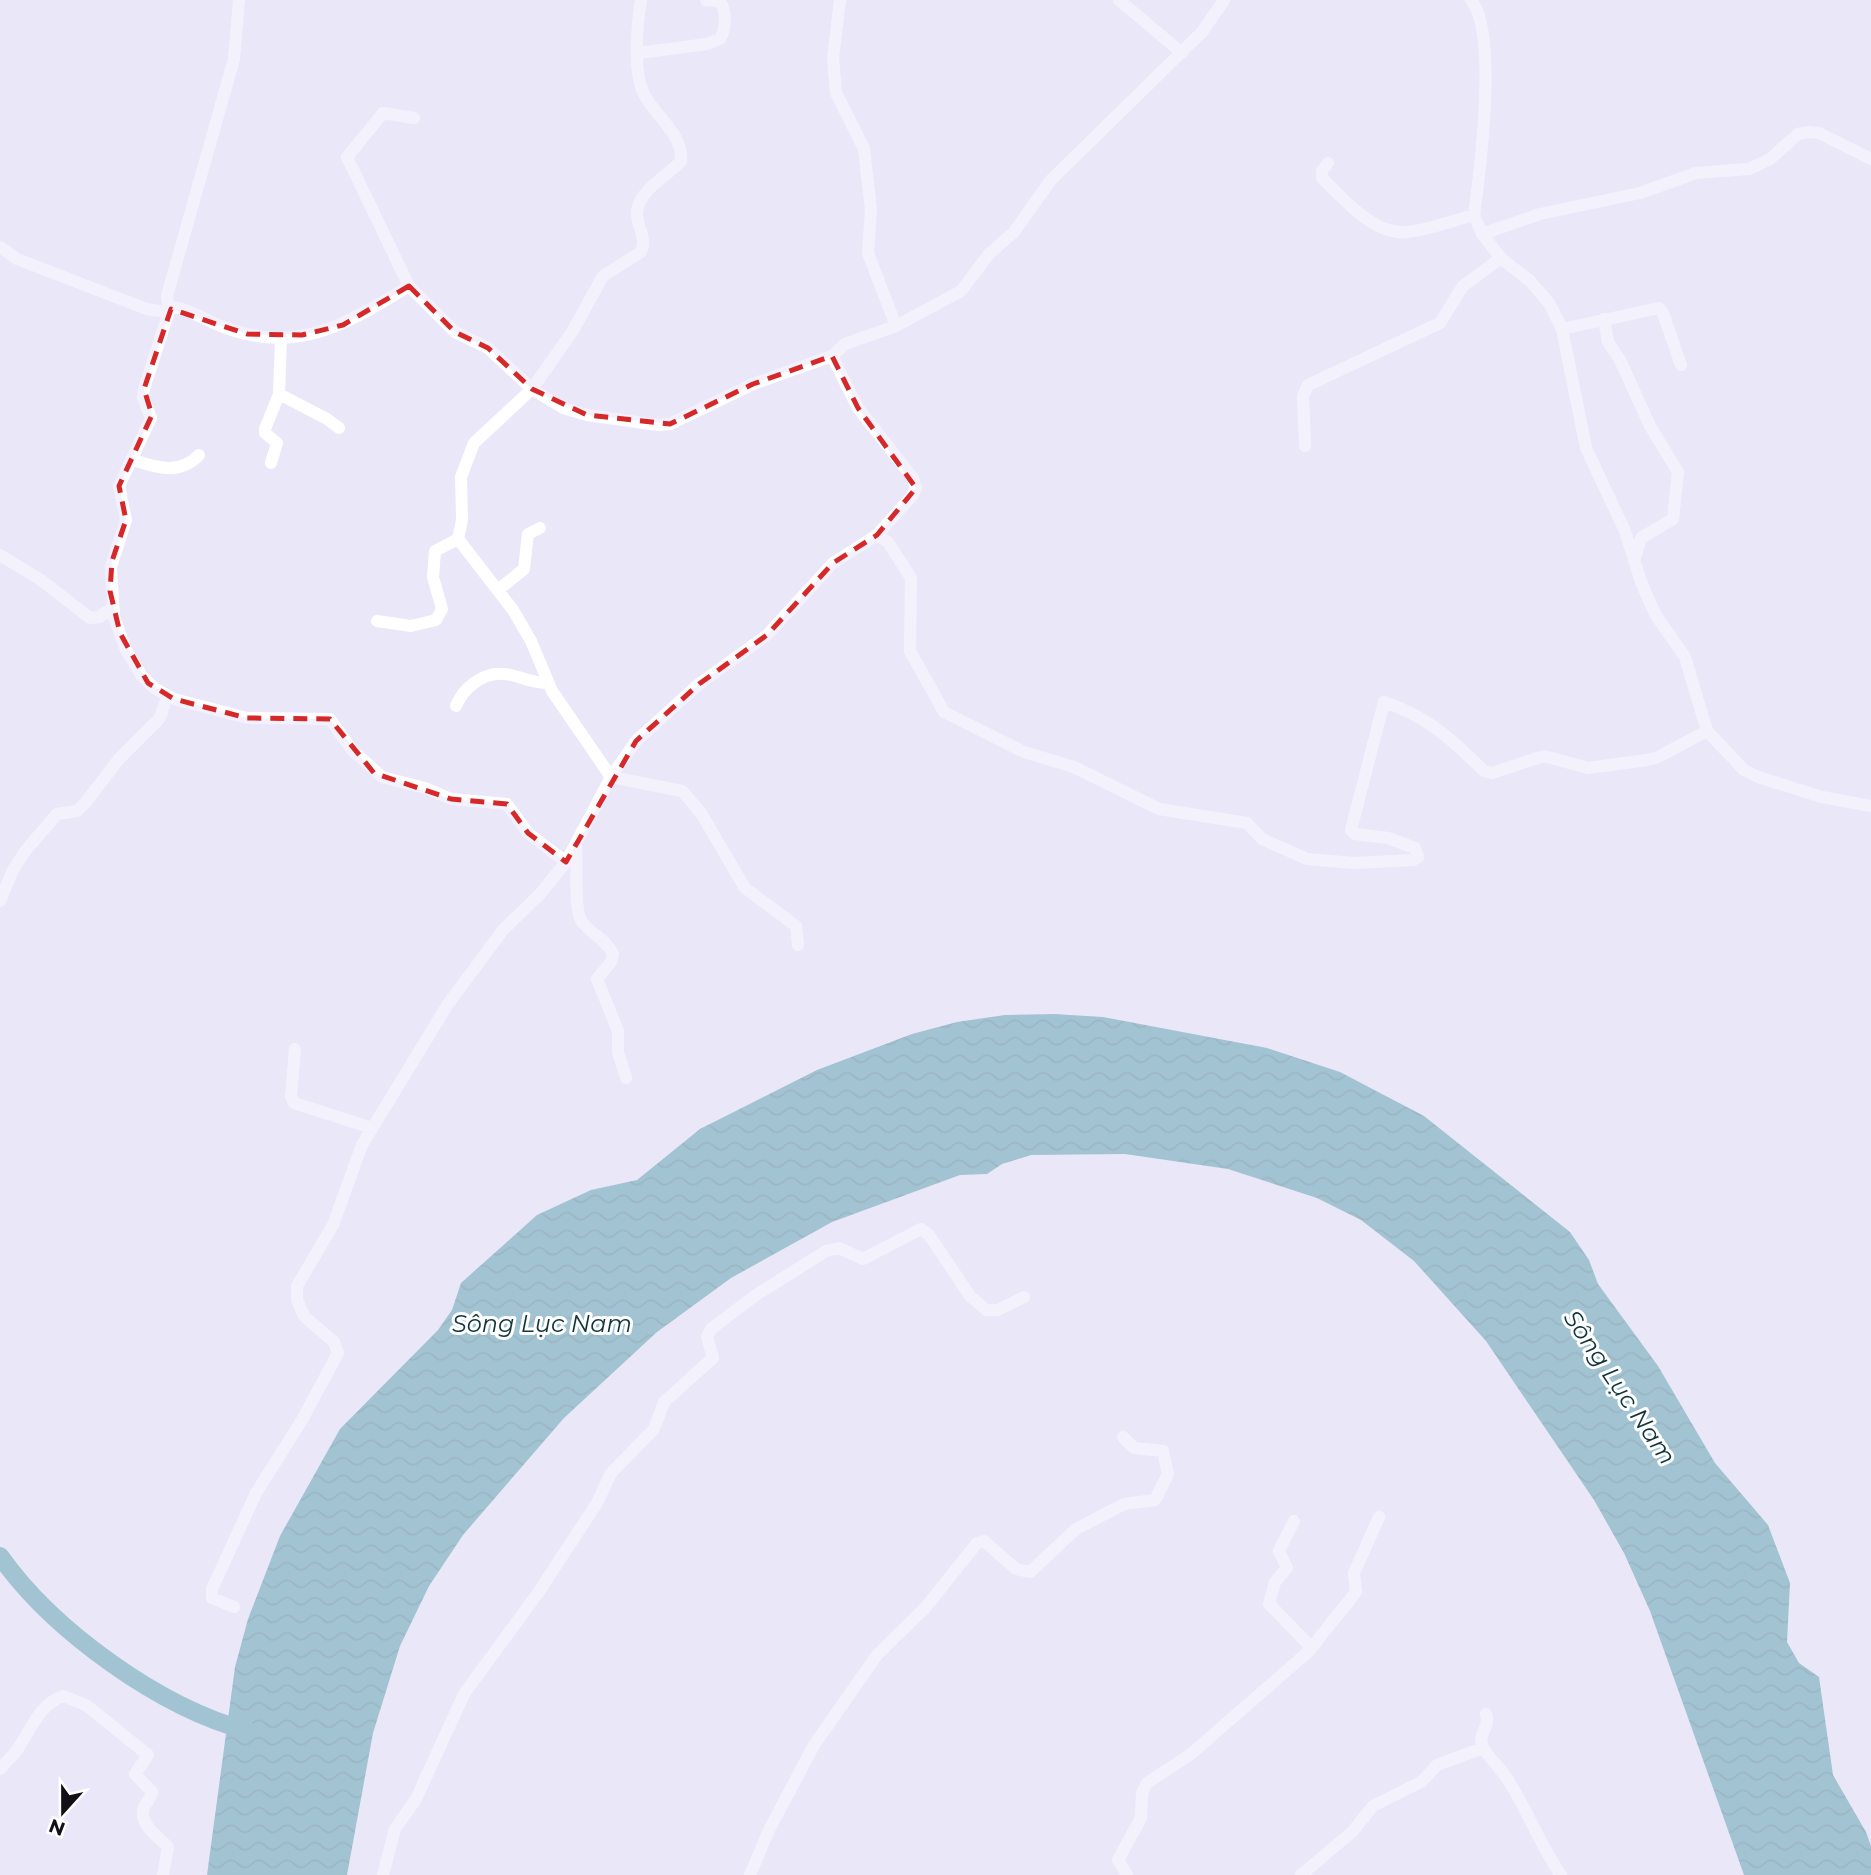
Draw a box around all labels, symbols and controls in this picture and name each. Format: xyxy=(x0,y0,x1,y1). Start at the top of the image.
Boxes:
water label: Sông Lục Nam xyxy=(1558,1304,1682,1470)
water label: Sông Lục Nam xyxy=(452,1309,632,1338)
north arrow xyxy=(28,1777,98,1847)
text: N xyxy=(46,1814,68,1841)

